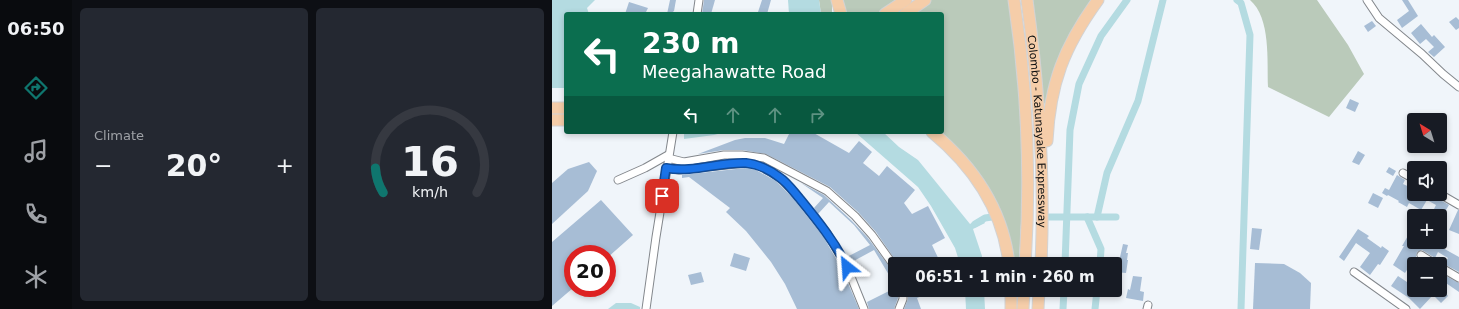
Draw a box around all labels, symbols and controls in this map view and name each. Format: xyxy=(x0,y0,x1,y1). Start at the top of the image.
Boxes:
text: 06:50 xyxy=(7,18,65,39)
text: 230 m xyxy=(642,27,739,60)
icon: left xyxy=(576,28,628,80)
street label: Colombo - Katunayake Expressway xyxy=(1025,34,1048,228)
text: Meegahawatte Road xyxy=(642,61,826,82)
icon: directions xyxy=(22,74,50,102)
icon: left xyxy=(680,104,702,126)
icon: ahead xyxy=(722,104,744,126)
icon: ahead xyxy=(764,104,786,126)
icon: right xyxy=(806,104,828,126)
north arrow xyxy=(1407,113,1447,153)
map controls xyxy=(1407,113,1447,297)
text: Climate xyxy=(94,128,144,143)
text: 16 xyxy=(401,136,459,185)
icon: music xyxy=(22,137,50,165)
text: 20° xyxy=(166,148,222,183)
text: − xyxy=(94,153,112,178)
text: + xyxy=(276,153,294,178)
button: sound xyxy=(1407,161,1447,201)
pin xyxy=(645,179,679,213)
text: km/h xyxy=(412,183,448,199)
icon: arrive xyxy=(651,185,673,207)
icon: phone xyxy=(22,200,50,228)
button: + xyxy=(1407,209,1447,249)
speed limit sign: 20 xyxy=(564,245,616,297)
position arrow xyxy=(826,246,868,288)
button: − xyxy=(1407,257,1447,297)
icon: climate xyxy=(22,263,50,291)
text: 06:51 · 1 min · 260 m xyxy=(915,268,1095,286)

